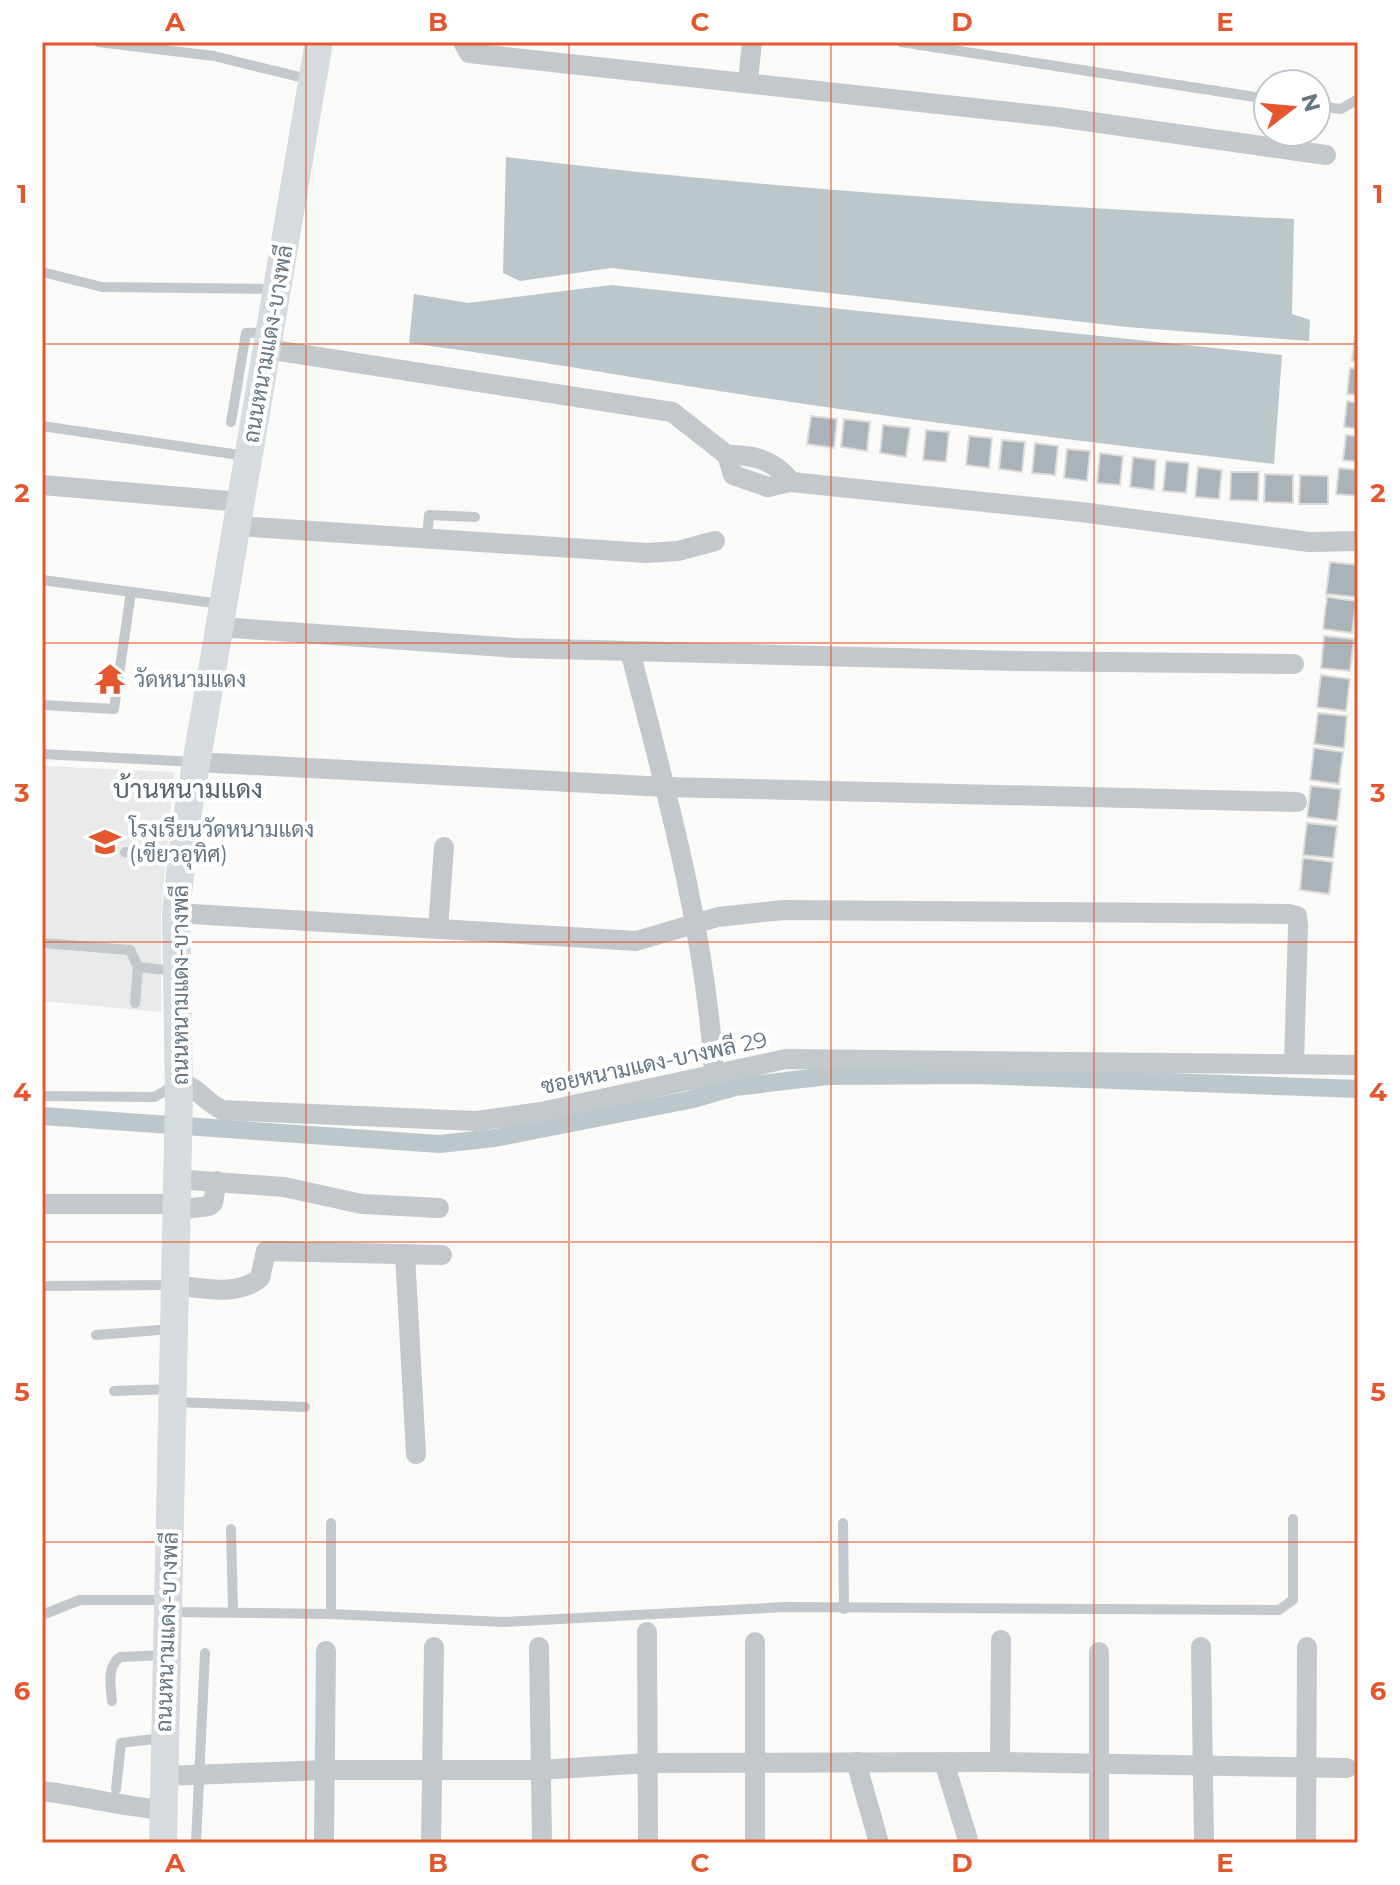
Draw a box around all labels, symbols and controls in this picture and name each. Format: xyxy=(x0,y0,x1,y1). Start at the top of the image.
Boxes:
text: A xyxy=(164,6,186,38)
text: B xyxy=(428,6,448,38)
text: C xyxy=(691,6,710,38)
text: D xyxy=(951,6,973,38)
text: E xyxy=(1216,6,1234,38)
north arrow xyxy=(1252,68,1332,148)
text: N xyxy=(1295,90,1326,115)
text: 1 xyxy=(17,178,27,210)
text: 1 xyxy=(1373,178,1383,210)
street label: ถนนหนามแดง-บางพลี xyxy=(237,243,299,445)
text: 2 xyxy=(14,477,30,509)
text: 2 xyxy=(1370,477,1386,509)
temple icon: วัดหนามแดง xyxy=(93,662,127,696)
place label: วัดหนามแดง xyxy=(134,666,246,693)
district label: บ้านหนามแดง xyxy=(113,773,263,805)
text: 3 xyxy=(13,777,30,809)
text: 3 xyxy=(1369,777,1386,809)
place label: โรงเรียนวัดหนามแดง (เขียวอุทิศ) xyxy=(128,815,314,870)
school or university icon: โรงเรียนวัดหนามแดง (เขียวอุทิศ) xyxy=(88,825,122,859)
street label: ถนนหนามแดง-บางพลี xyxy=(167,885,194,1085)
street label: ซอยหนามแดง-บางพลี 29 xyxy=(538,1026,770,1100)
text: 4 xyxy=(13,1076,31,1108)
text: 4 xyxy=(1369,1076,1387,1108)
text: 5 xyxy=(14,1376,30,1408)
text: 5 xyxy=(1370,1376,1386,1408)
street label: ถนนหนามแดง-บางพลี xyxy=(150,1531,184,1733)
text: 6 xyxy=(14,1675,31,1707)
text: 6 xyxy=(1370,1675,1387,1707)
text: A xyxy=(164,1847,186,1879)
text: B xyxy=(428,1847,448,1879)
text: C xyxy=(691,1847,710,1879)
text: D xyxy=(951,1847,973,1879)
text: E xyxy=(1216,1847,1234,1879)

